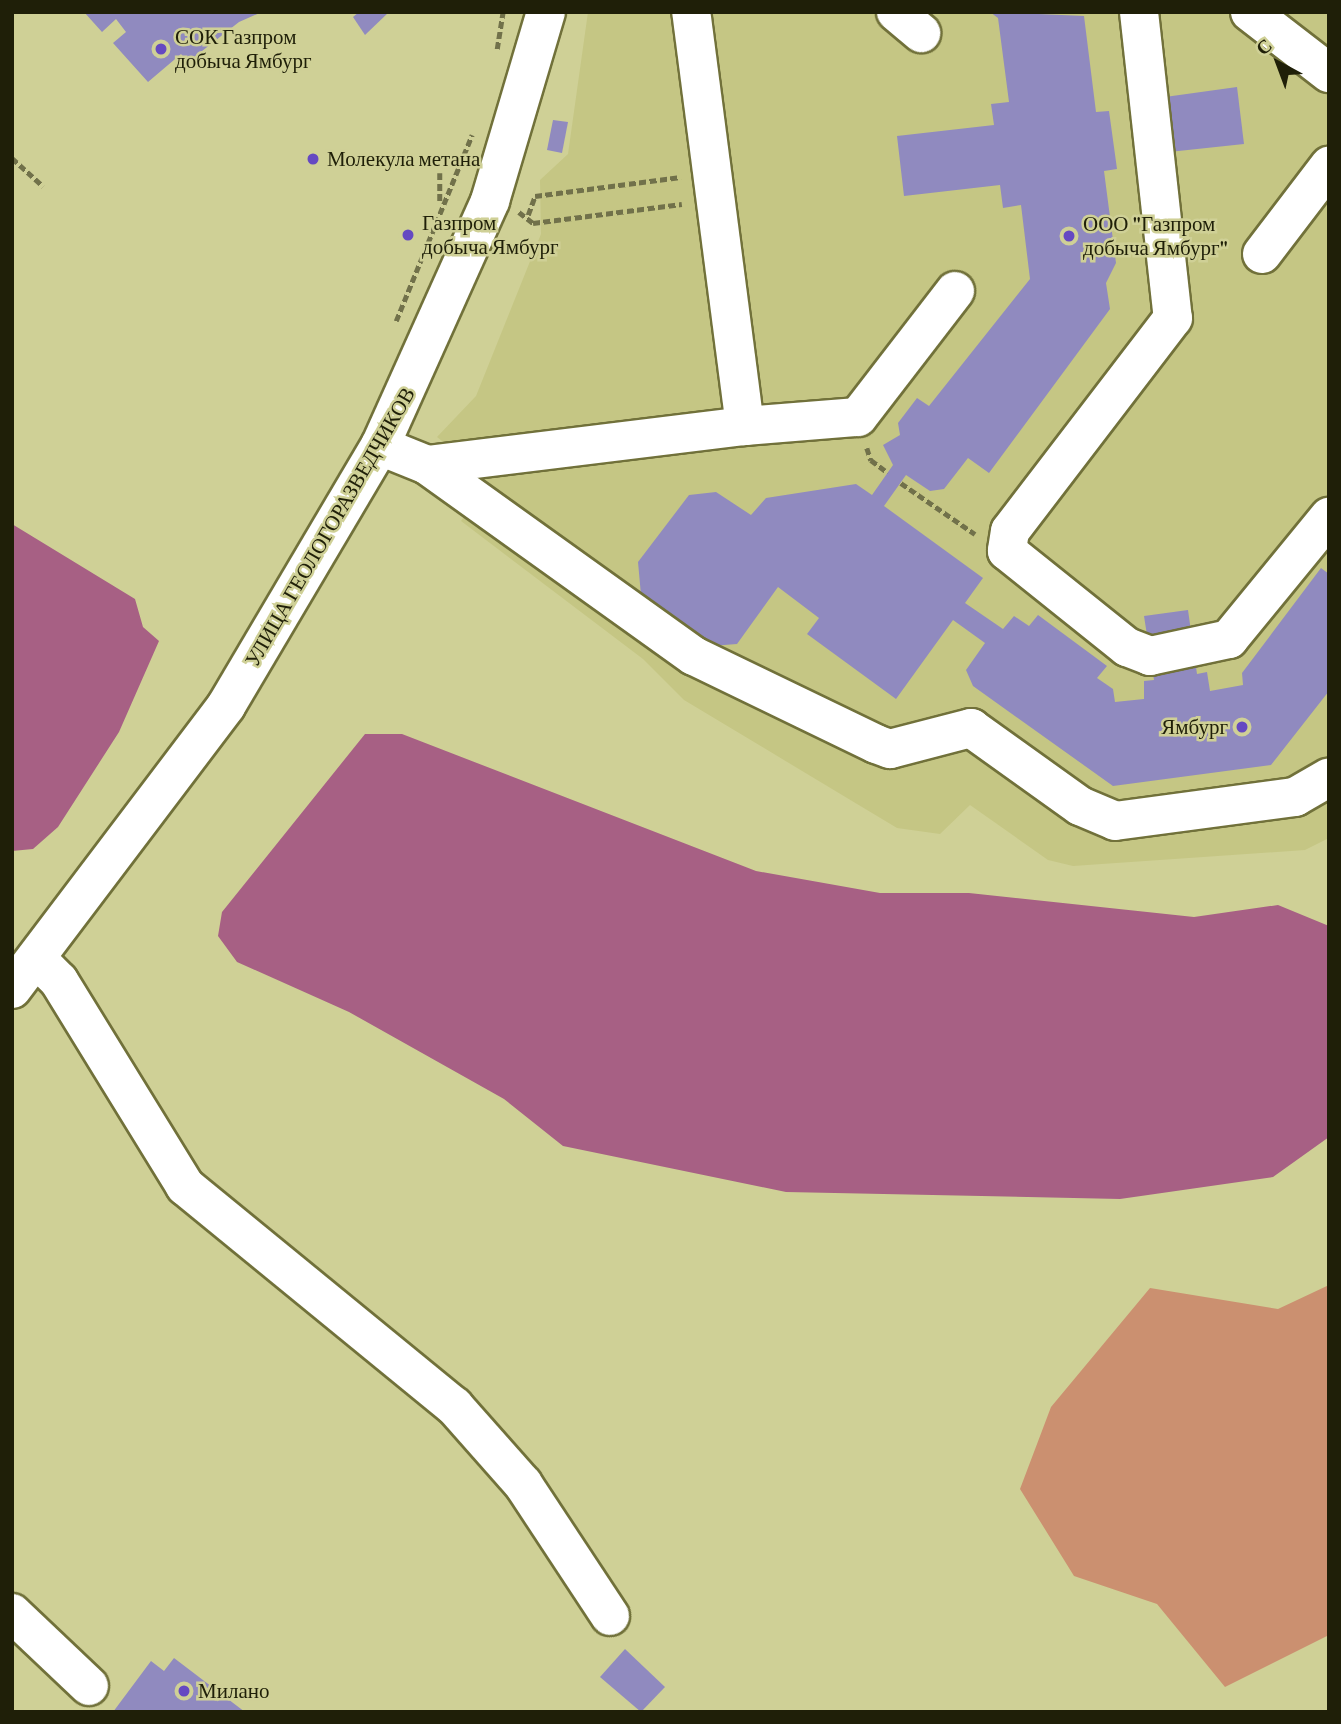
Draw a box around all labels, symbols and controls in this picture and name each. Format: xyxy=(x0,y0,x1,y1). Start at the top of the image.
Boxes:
place label: СОК Газпром добыча Ямбург xyxy=(175,24,312,74)
north arrow xyxy=(1243,28,1313,98)
text: С xyxy=(1252,34,1276,59)
marker: СОК Газпром добыча Ямбург xyxy=(153,41,169,57)
place label: Молекула метана xyxy=(327,146,480,172)
marker: Молекула метана xyxy=(305,151,321,167)
place label: Газпром добыча Ямбург xyxy=(422,210,559,260)
place label: ООО "Газпром добыча Ямбург" xyxy=(1083,211,1228,261)
marker: Газпром добыча Ямбург xyxy=(400,227,416,243)
marker: ООО "Газпром добыча Ямбург" xyxy=(1061,228,1077,244)
street label: УЛИЦА ГЕОЛОГОРАЗВЕДЧИКОВ xyxy=(240,383,420,671)
place label: Ямбург xyxy=(1161,714,1228,740)
marker: Ямбург xyxy=(1234,719,1250,735)
place label: Милано xyxy=(198,1678,269,1704)
marker: Милано xyxy=(176,1683,192,1699)

